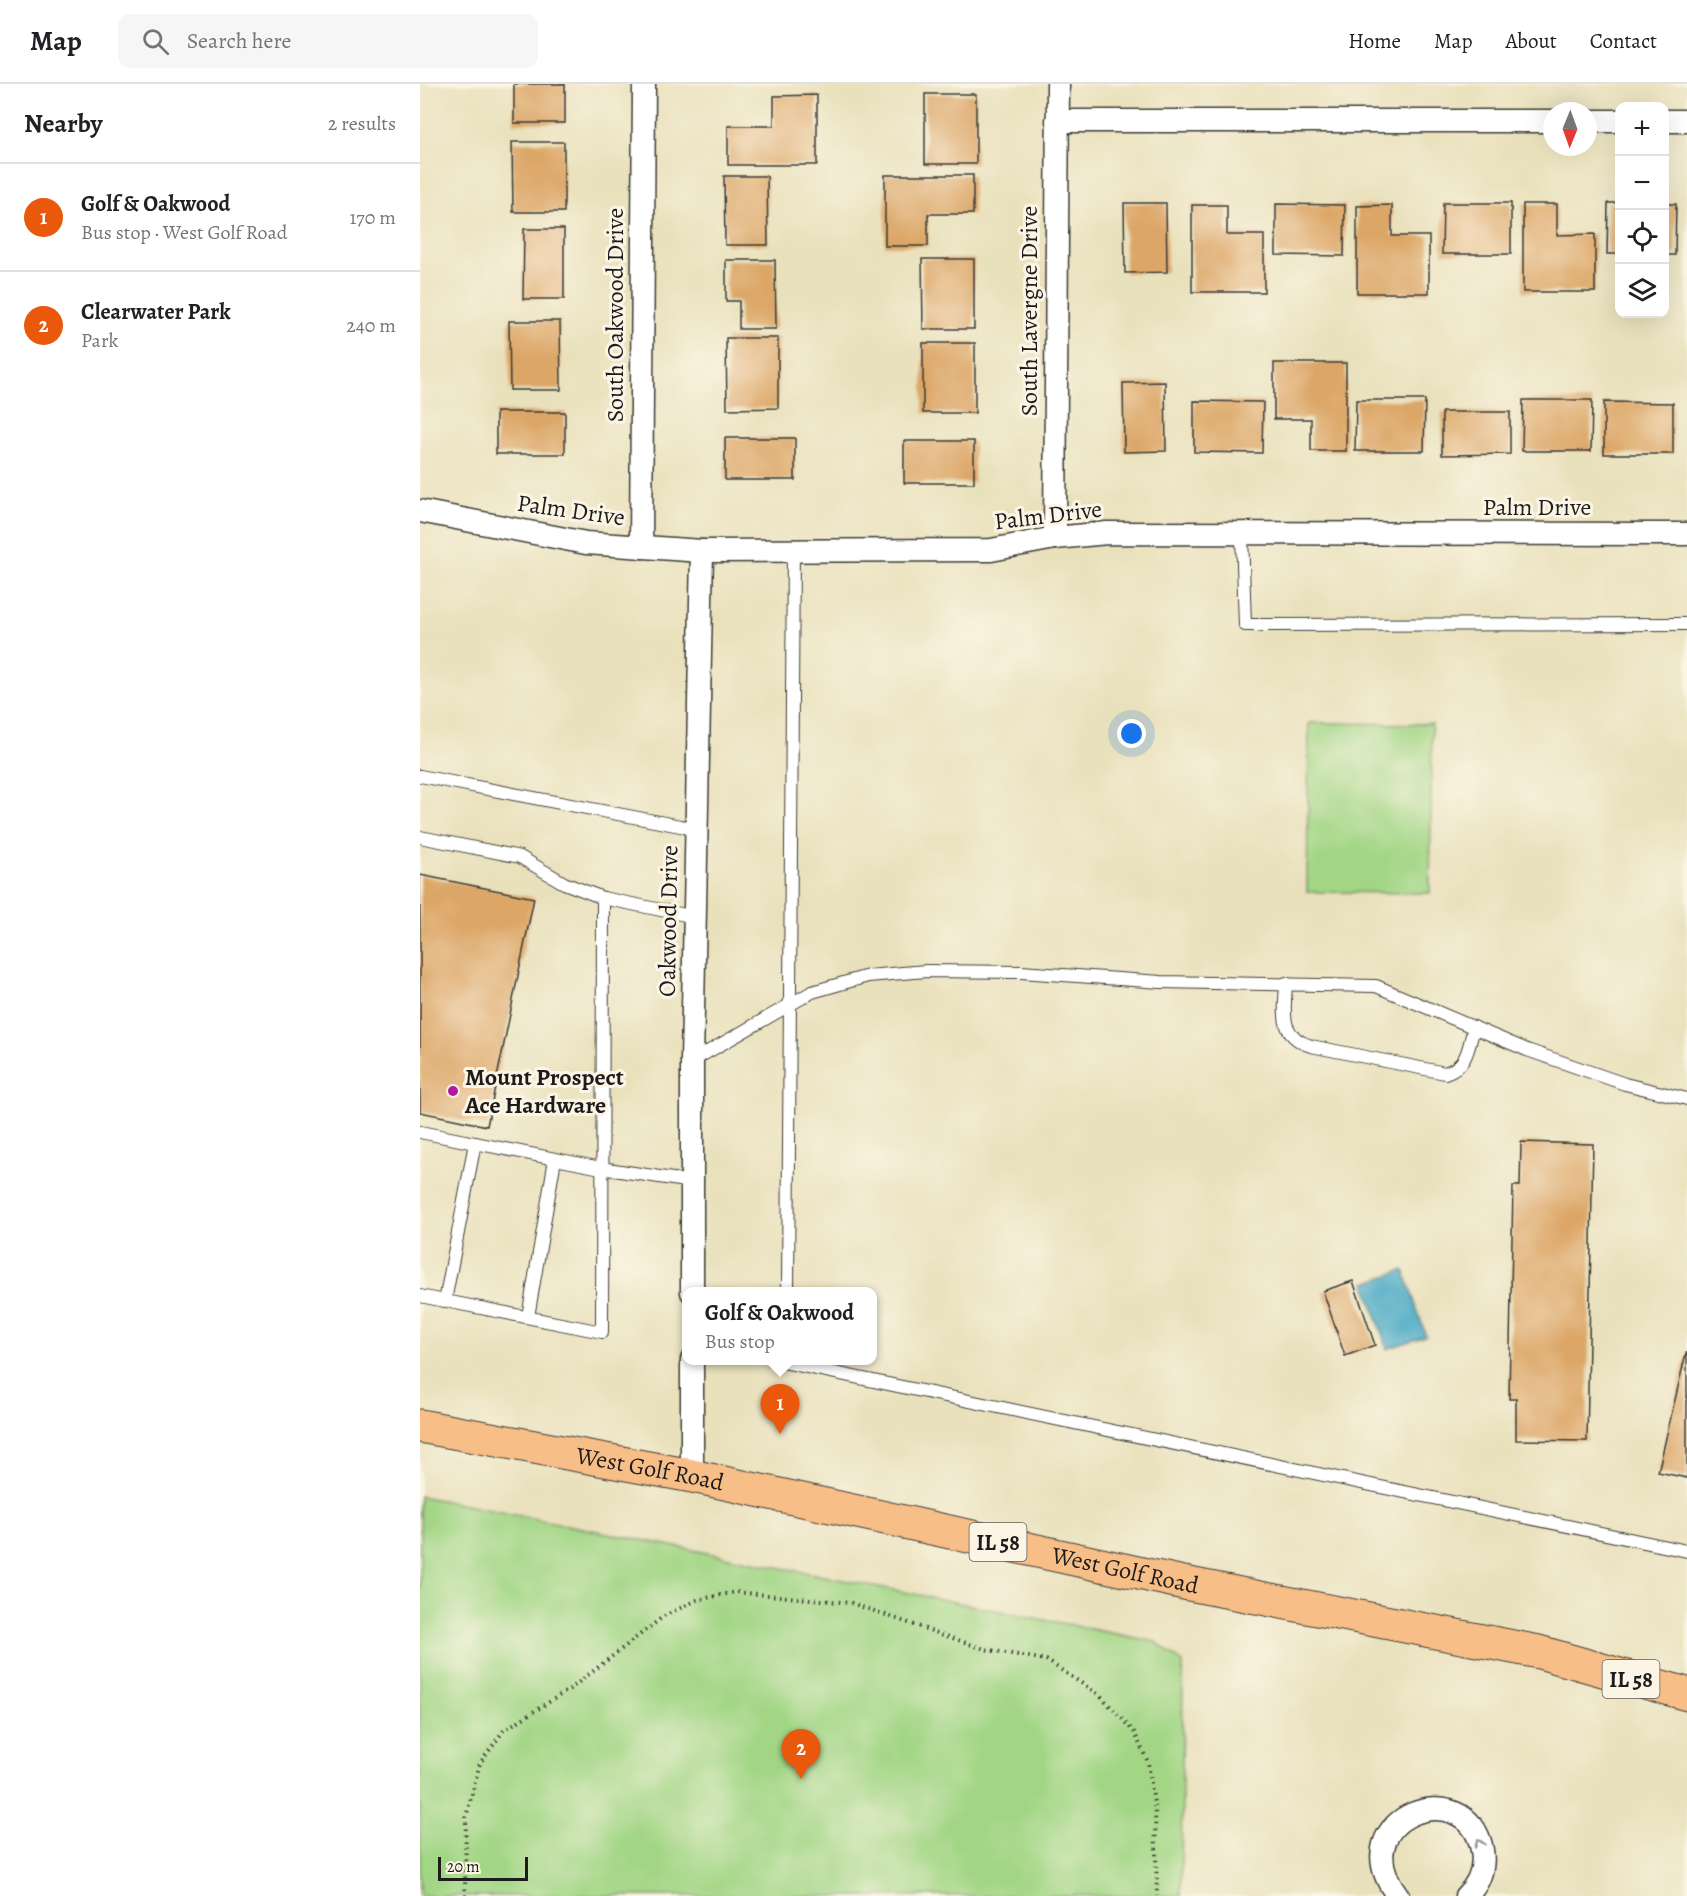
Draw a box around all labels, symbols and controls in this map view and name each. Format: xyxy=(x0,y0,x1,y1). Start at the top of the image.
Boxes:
search box xyxy=(118,14,538,68)
text: Map xyxy=(30,22,82,60)
icon: search xyxy=(139,25,172,58)
text: Search here xyxy=(187,26,291,56)
text: Home xyxy=(1348,27,1401,55)
text: Map xyxy=(1434,27,1472,55)
text: About xyxy=(1505,27,1557,55)
text: Contact xyxy=(1590,27,1657,55)
north arrow xyxy=(1543,102,1597,156)
map controls xyxy=(1615,102,1669,318)
button: + xyxy=(1615,102,1669,156)
text: Nearby xyxy=(24,106,103,141)
text: 2 results xyxy=(328,110,396,137)
button: − xyxy=(1615,156,1669,210)
text: Golf & Oakwood xyxy=(81,189,230,219)
text: 1 xyxy=(40,204,47,231)
text: 170 m xyxy=(350,204,396,231)
street label: South Lavergne Drive xyxy=(1013,206,1045,416)
street label: South Oakwood Drive xyxy=(599,208,631,422)
button: locate xyxy=(1615,210,1669,264)
text: Bus stop · West Golf Road xyxy=(81,219,287,246)
button: layers xyxy=(1615,264,1669,318)
text: Clearwater Park xyxy=(81,297,231,327)
text: 2 xyxy=(39,312,48,339)
text: 240 m xyxy=(346,312,396,339)
text: Park xyxy=(81,327,119,354)
street label: Palm Drive xyxy=(515,487,627,533)
street label: Palm Drive xyxy=(1483,491,1591,523)
street label: Palm Drive xyxy=(992,493,1104,537)
your location xyxy=(1117,719,1146,748)
street label: Oakwood Drive xyxy=(651,845,685,997)
place label: Mount Prospect Ace Hardware xyxy=(464,1061,624,1121)
marker: Mount Prospect Ace Hardware xyxy=(446,1084,460,1098)
popup xyxy=(682,1287,877,1365)
text: Golf & Oakwood xyxy=(705,1298,854,1328)
text: Bus stop xyxy=(705,1328,775,1355)
pin: 1 xyxy=(760,1384,800,1434)
street label: West Golf Road xyxy=(573,1439,727,1499)
road number: IL 58 xyxy=(970,1523,1026,1561)
street label: West Golf Road xyxy=(1048,1538,1202,1602)
road number: IL 58 xyxy=(1602,1660,1660,1698)
pin: 2 xyxy=(782,1730,820,1779)
one-way arrow xyxy=(1474,1839,1486,1849)
scale bar xyxy=(438,1854,528,1882)
text: 20 m xyxy=(447,1856,480,1878)

